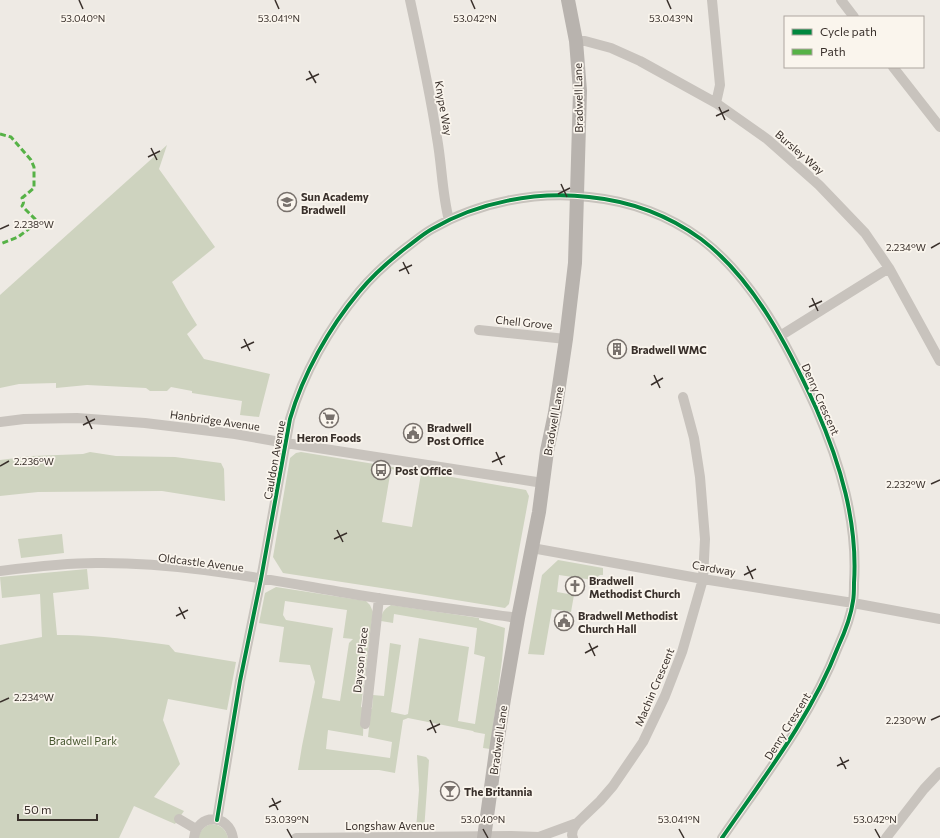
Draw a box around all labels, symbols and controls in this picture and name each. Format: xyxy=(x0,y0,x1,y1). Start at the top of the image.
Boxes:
text: 53.040°N xyxy=(61,12,105,24)
text: 53.041°N xyxy=(258,12,300,24)
text: 53.042°N xyxy=(453,12,497,24)
text: 53.043°N xyxy=(649,12,693,24)
legend xyxy=(784,16,924,68)
text: Cycle path xyxy=(820,24,877,38)
text: Path xyxy=(820,44,846,58)
street label: Bradwell Lane xyxy=(571,63,585,133)
street label: Knype Way xyxy=(433,79,455,137)
street label: Bursley Way xyxy=(773,127,827,177)
place label: Sun Academy Bradwell xyxy=(301,190,369,216)
school or university icon: Sun Academy Bradwell xyxy=(276,191,298,213)
text: 2.238°W xyxy=(14,218,54,230)
text: 2.234°W xyxy=(886,241,926,253)
street label: Chell Grove xyxy=(495,313,553,331)
building icon: Bradwell WMC xyxy=(606,338,628,360)
place label: Bradwell WMC xyxy=(631,343,707,356)
street label: Denry Crescent xyxy=(799,361,843,437)
street label: Bradwell Lane xyxy=(541,385,565,456)
street label: Hanbridge Avenue xyxy=(169,407,261,433)
supermarket icon: Heron Foods xyxy=(318,407,340,429)
street label: Cauldon Avenue xyxy=(261,419,287,501)
place label: Bradwell Post Office xyxy=(427,421,484,447)
public building icon: Bradwell Post Office xyxy=(402,422,424,444)
place label: Heron Foods xyxy=(297,431,361,444)
text: 2.236°W xyxy=(14,455,54,467)
bus stop icon: Post Office xyxy=(370,459,392,481)
place label: Post Office xyxy=(395,464,452,477)
text: 2.232°W xyxy=(886,478,926,490)
street label: Oldcastle Avenue xyxy=(157,550,245,574)
street label: Cardway xyxy=(691,558,737,578)
place label: Bradwell Methodist Church xyxy=(589,574,680,600)
church icon: Bradwell Methodist Church xyxy=(564,575,586,597)
place label: Bradwell Methodist Church Hall xyxy=(578,609,678,635)
public building icon: Bradwell Methodist Church Hall xyxy=(553,610,575,632)
street label: Dayson Place xyxy=(350,626,370,694)
street label: Machin Crescent xyxy=(632,645,677,728)
street label: Denry Crescent xyxy=(761,689,813,762)
text: 2.234°W xyxy=(14,691,54,703)
street label: Bradwell Lane xyxy=(487,704,509,775)
text: 2.230°W xyxy=(886,714,926,726)
park label: Bradwell Park xyxy=(49,734,117,747)
bar icon: The Britannia xyxy=(439,780,461,802)
place label: The Britannia xyxy=(464,785,532,798)
scale bar xyxy=(18,796,97,822)
text: 50 m xyxy=(24,802,52,816)
text: 53.039°N xyxy=(265,813,309,825)
text: 53.040°N xyxy=(461,813,505,825)
text: 53.041°N xyxy=(658,813,700,825)
text: 53.042°N xyxy=(853,813,897,825)
street label: Longshaw Avenue xyxy=(345,819,435,832)

